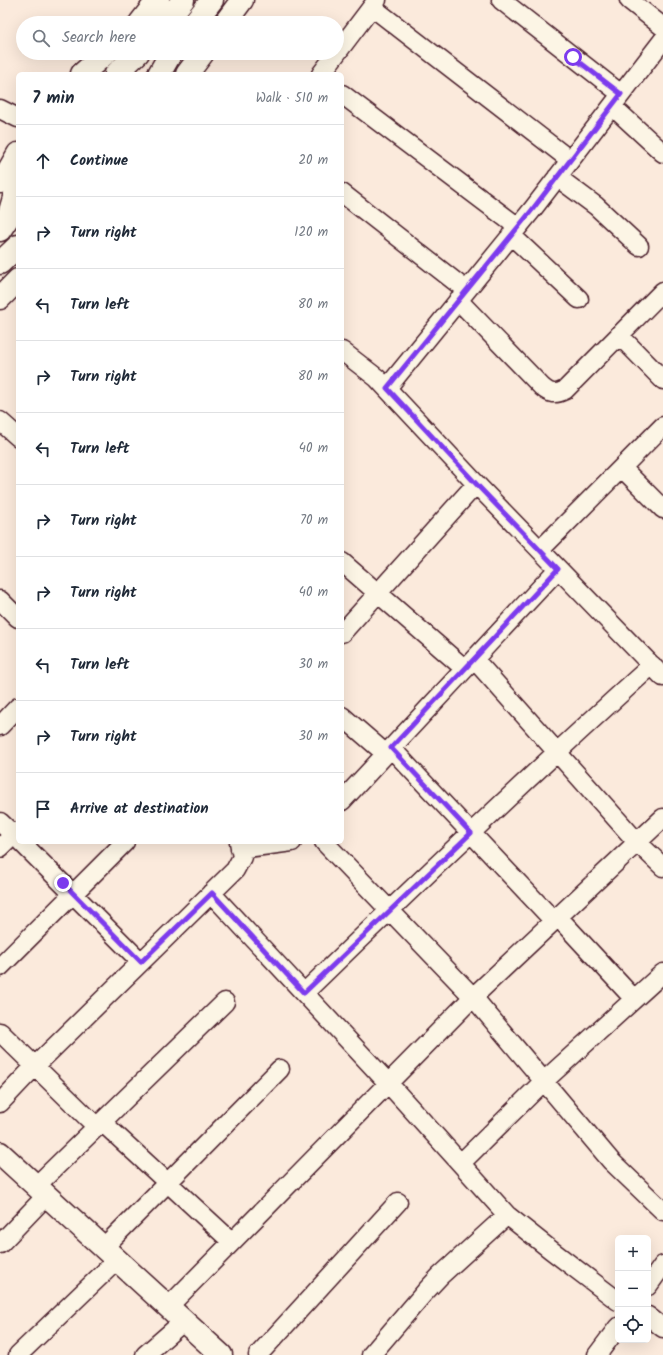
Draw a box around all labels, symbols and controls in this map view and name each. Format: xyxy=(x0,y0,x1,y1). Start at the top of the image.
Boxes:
search box xyxy=(16,16,344,60)
text: Search here xyxy=(62,26,136,50)
icon: search xyxy=(30,27,52,49)
route start xyxy=(564,48,582,66)
text: 7 min xyxy=(32,85,74,112)
text: Walk · 510 m xyxy=(256,88,328,109)
text: Continue xyxy=(70,149,128,173)
icon: ahead xyxy=(32,150,54,172)
text: 20 m xyxy=(298,150,328,171)
text: Turn right xyxy=(70,221,137,245)
icon: right xyxy=(32,222,54,244)
text: 120 m xyxy=(294,222,328,243)
text: Turn left xyxy=(70,293,130,317)
icon: left xyxy=(32,294,54,316)
text: 80 m xyxy=(298,294,328,315)
text: Turn right xyxy=(70,365,137,389)
icon: right xyxy=(32,366,54,388)
text: 80 m xyxy=(298,366,328,387)
text: Turn left xyxy=(70,437,130,461)
icon: left xyxy=(32,438,54,460)
text: 40 m xyxy=(299,438,328,459)
text: Turn right xyxy=(70,509,137,533)
icon: right xyxy=(32,510,54,532)
text: 70 m xyxy=(300,510,328,531)
text: Turn right xyxy=(70,581,137,605)
icon: right xyxy=(32,582,54,604)
text: 40 m xyxy=(299,582,328,603)
text: Turn left xyxy=(70,653,130,677)
icon: left xyxy=(32,654,54,676)
text: 30 m xyxy=(299,654,328,675)
text: Turn right xyxy=(70,725,137,749)
icon: right xyxy=(32,726,54,748)
text: 30 m xyxy=(299,726,328,747)
text: Arrive at destination xyxy=(70,797,209,821)
icon: arrive xyxy=(32,798,54,820)
route end xyxy=(54,874,72,892)
map controls xyxy=(615,1235,651,1343)
button: + xyxy=(615,1235,651,1271)
button: − xyxy=(615,1271,651,1307)
button: locate xyxy=(615,1307,651,1343)

